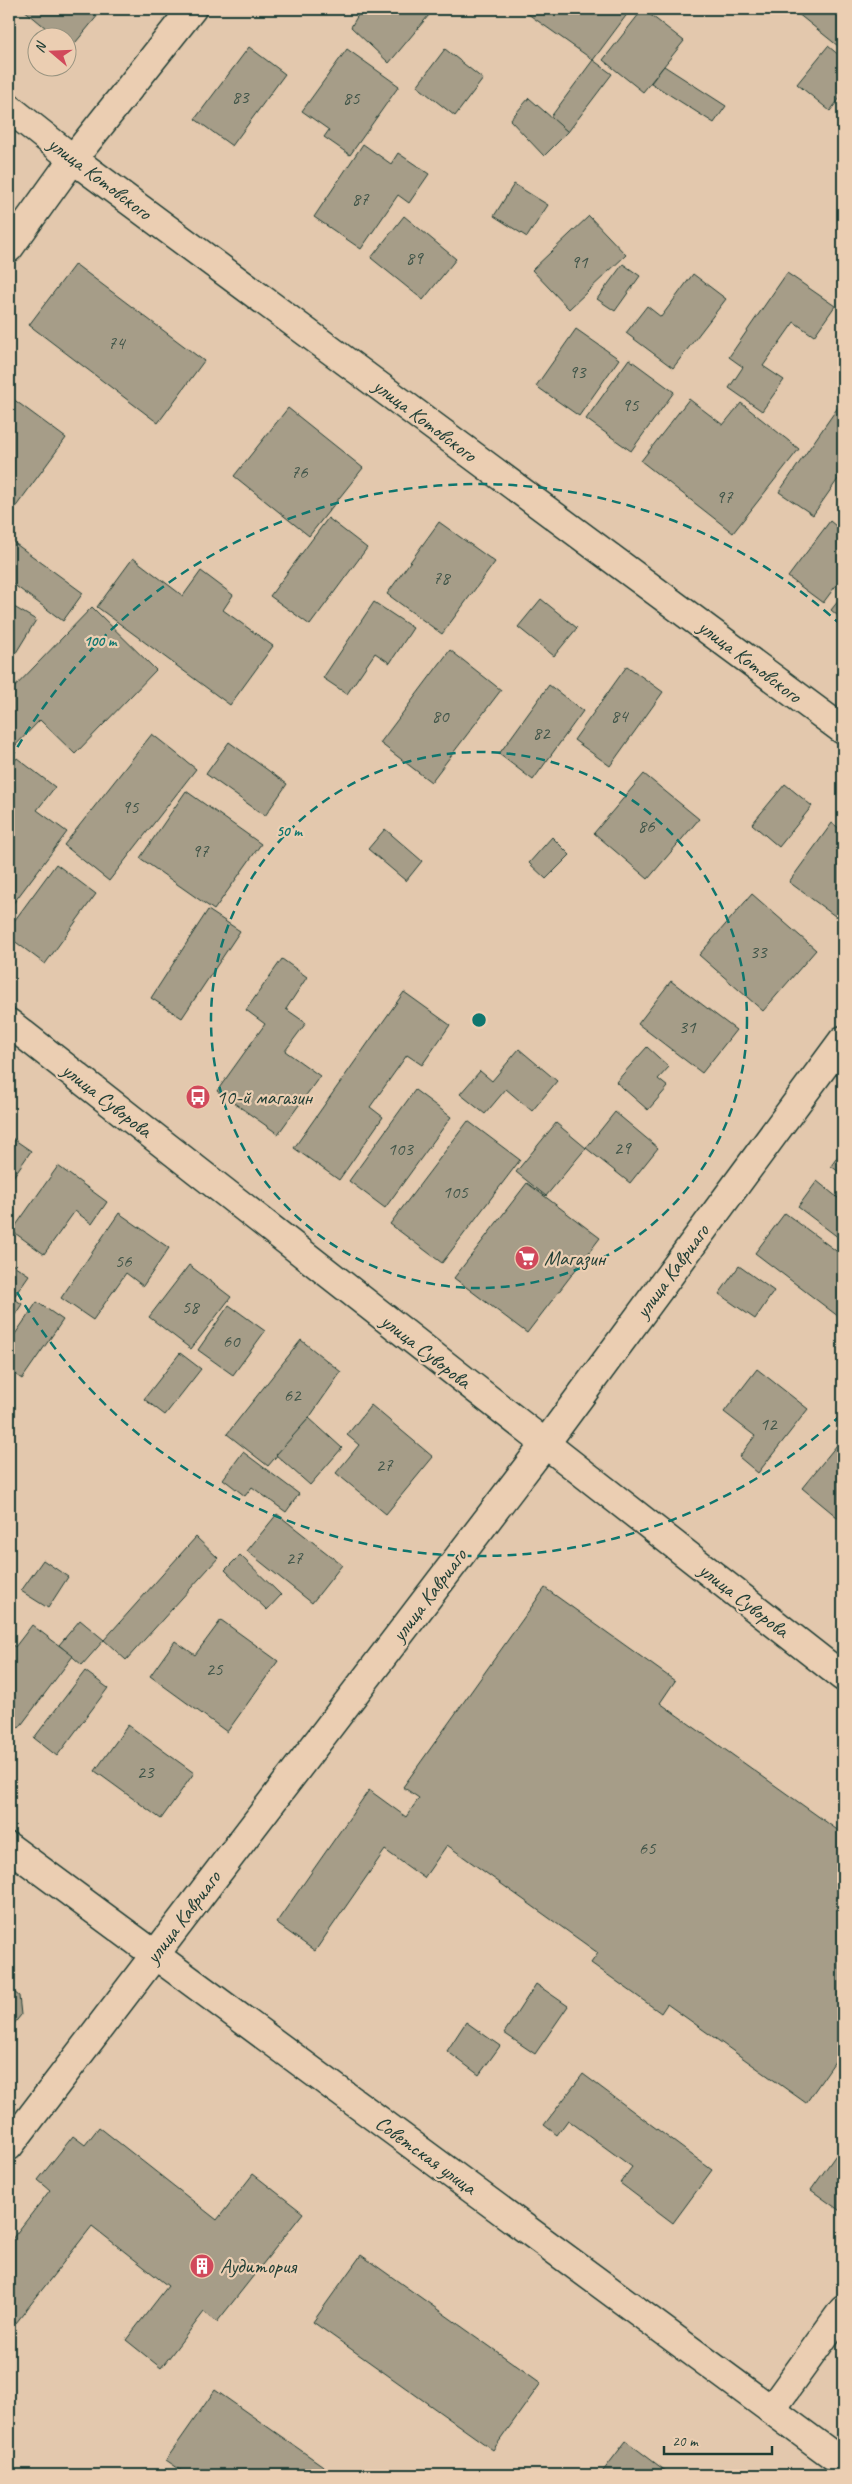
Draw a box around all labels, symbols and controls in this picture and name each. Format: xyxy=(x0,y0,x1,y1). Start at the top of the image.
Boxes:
north arrow xyxy=(28,28,78,78)
text: N xyxy=(31,39,50,55)
house number: 83 xyxy=(231,85,250,109)
house number: 85 xyxy=(342,86,361,110)
street label: улица Котовского xyxy=(41,129,158,226)
house number: 87 xyxy=(351,187,370,211)
house number: 89 xyxy=(405,246,424,270)
house number: 91 xyxy=(570,250,589,274)
house number: 74 xyxy=(107,331,127,355)
house number: 93 xyxy=(568,360,587,384)
street label: улица Котовского xyxy=(366,371,483,468)
house number: 95 xyxy=(621,393,640,417)
house number: 76 xyxy=(290,460,309,484)
house number: 97 xyxy=(715,485,734,509)
house number: 78 xyxy=(432,566,452,590)
street label: улица Котовского xyxy=(691,612,808,709)
text: 100 m xyxy=(84,632,118,651)
house number: 80 xyxy=(431,704,450,728)
house number: 84 xyxy=(610,704,630,728)
house number: 82 xyxy=(532,721,551,745)
house number: 95 xyxy=(121,795,140,819)
house number: 86 xyxy=(637,814,656,838)
text: 50 m xyxy=(276,822,303,841)
house number: 97 xyxy=(191,839,210,863)
house number: 33 xyxy=(749,940,768,964)
centre of rings xyxy=(470,1011,488,1029)
house number: 31 xyxy=(678,1015,697,1039)
street label: улица Суворова xyxy=(55,1056,159,1144)
bus stop icon: 10-й магазин xyxy=(185,1084,211,1110)
place label: 10-й магазин xyxy=(216,1084,313,1110)
house number: 29 xyxy=(613,1136,632,1160)
house number: 103 xyxy=(387,1137,414,1161)
house number: 105 xyxy=(442,1180,469,1204)
street label: улица Кавриаго xyxy=(628,1218,716,1325)
supermarket icon: Магазин xyxy=(514,1245,540,1271)
place label: Магазин xyxy=(544,1245,607,1271)
house number: 56 xyxy=(114,1249,133,1273)
house number: 58 xyxy=(181,1295,201,1319)
street label: улица Суворова xyxy=(374,1307,478,1395)
house number: 60 xyxy=(222,1329,241,1353)
house number: 62 xyxy=(283,1383,302,1407)
house number: 12 xyxy=(759,1412,778,1436)
house number: 27 xyxy=(375,1453,394,1477)
street label: улица Кавриаго xyxy=(384,1542,473,1648)
house number: 27 xyxy=(285,1546,304,1570)
street label: улица Суворова xyxy=(692,1556,796,1644)
house number: 25 xyxy=(205,1657,224,1681)
house number: 23 xyxy=(136,1760,155,1784)
house number: 65 xyxy=(638,1836,657,1860)
street label: улица Кавриаго xyxy=(138,1864,227,1970)
street label: Советская улица xyxy=(370,2110,483,2201)
building icon: Аудитория xyxy=(189,2253,215,2279)
place label: Аудитория xyxy=(220,2253,298,2279)
scale bar xyxy=(664,2424,772,2456)
text: 20 m xyxy=(672,2432,699,2451)

